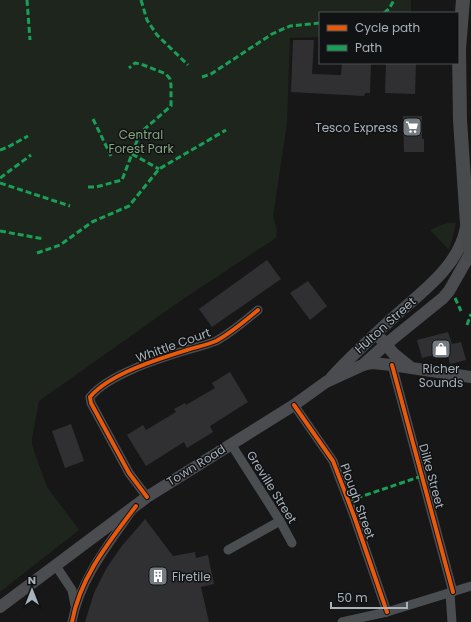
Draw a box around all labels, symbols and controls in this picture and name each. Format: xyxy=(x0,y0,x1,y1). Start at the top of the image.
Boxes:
legend xyxy=(319,12,459,64)
text: Cycle path xyxy=(355,19,420,36)
text: Path xyxy=(355,39,382,56)
supermarket icon: Tesco Express xyxy=(401,116,423,138)
place label: Tesco Express xyxy=(315,119,398,136)
park label: Central Forest Park xyxy=(108,126,174,157)
street label: Hulton Street xyxy=(351,293,419,357)
street label: Whittle Court xyxy=(133,324,213,366)
shop icon: Richer Sounds xyxy=(430,338,452,360)
place label: Richer Sounds xyxy=(419,360,463,391)
street label: Town Road xyxy=(163,440,229,490)
street label: Dilke Street xyxy=(415,442,449,510)
street label: Greville Street xyxy=(243,447,301,527)
street label: Plough Street xyxy=(336,461,380,541)
building icon: Firetile xyxy=(147,565,169,587)
place label: Firetile xyxy=(172,568,211,585)
north arrow xyxy=(12,570,52,610)
text: N xyxy=(28,572,36,588)
scale bar xyxy=(331,584,407,610)
text: 50 m xyxy=(337,589,368,606)

